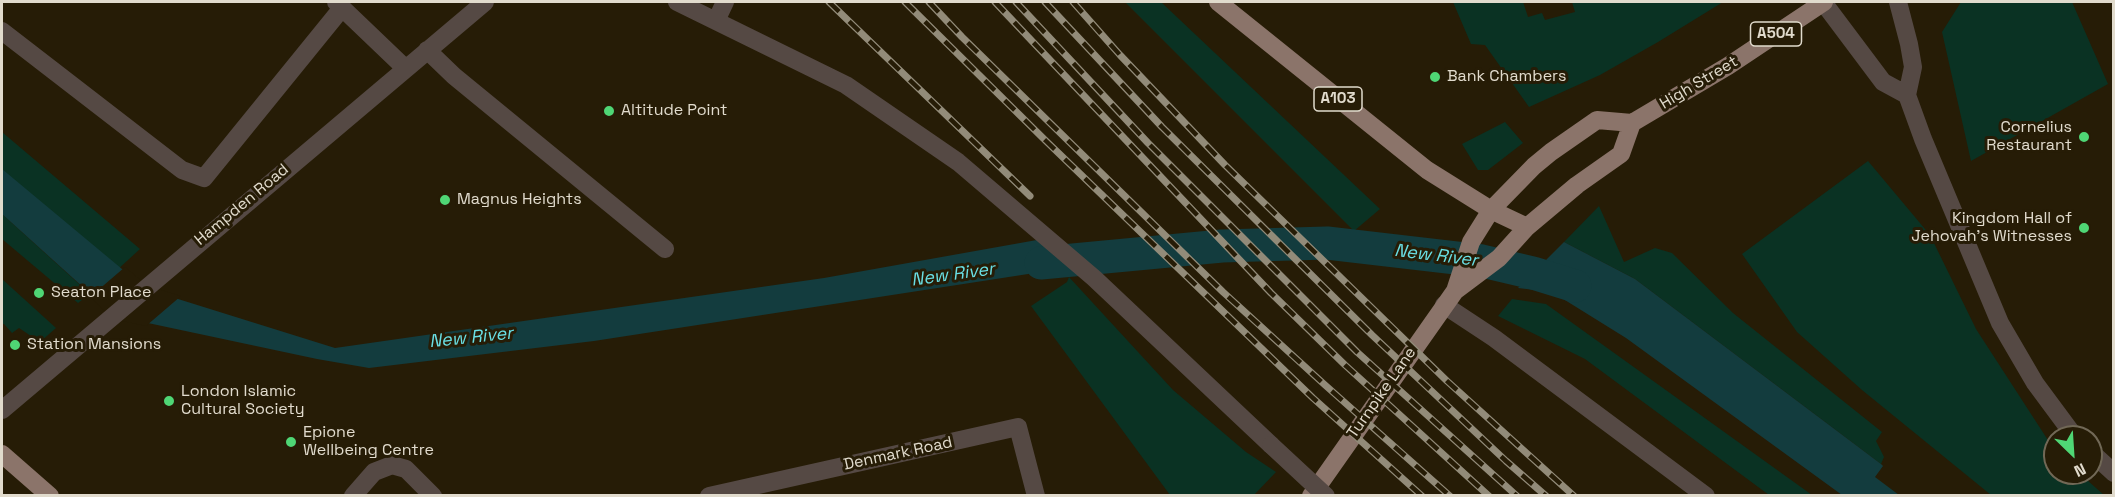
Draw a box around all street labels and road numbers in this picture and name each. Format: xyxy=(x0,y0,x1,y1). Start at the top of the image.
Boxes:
road number: A504 xyxy=(1750,22,1802,46)
street label: High Street xyxy=(1657,52,1741,114)
road number: A103 xyxy=(1314,87,1362,111)
street label: Hampden Road xyxy=(191,160,293,250)
street label: Turnpike Lane xyxy=(1343,344,1421,442)
street label: Denmark Road xyxy=(842,433,954,475)

